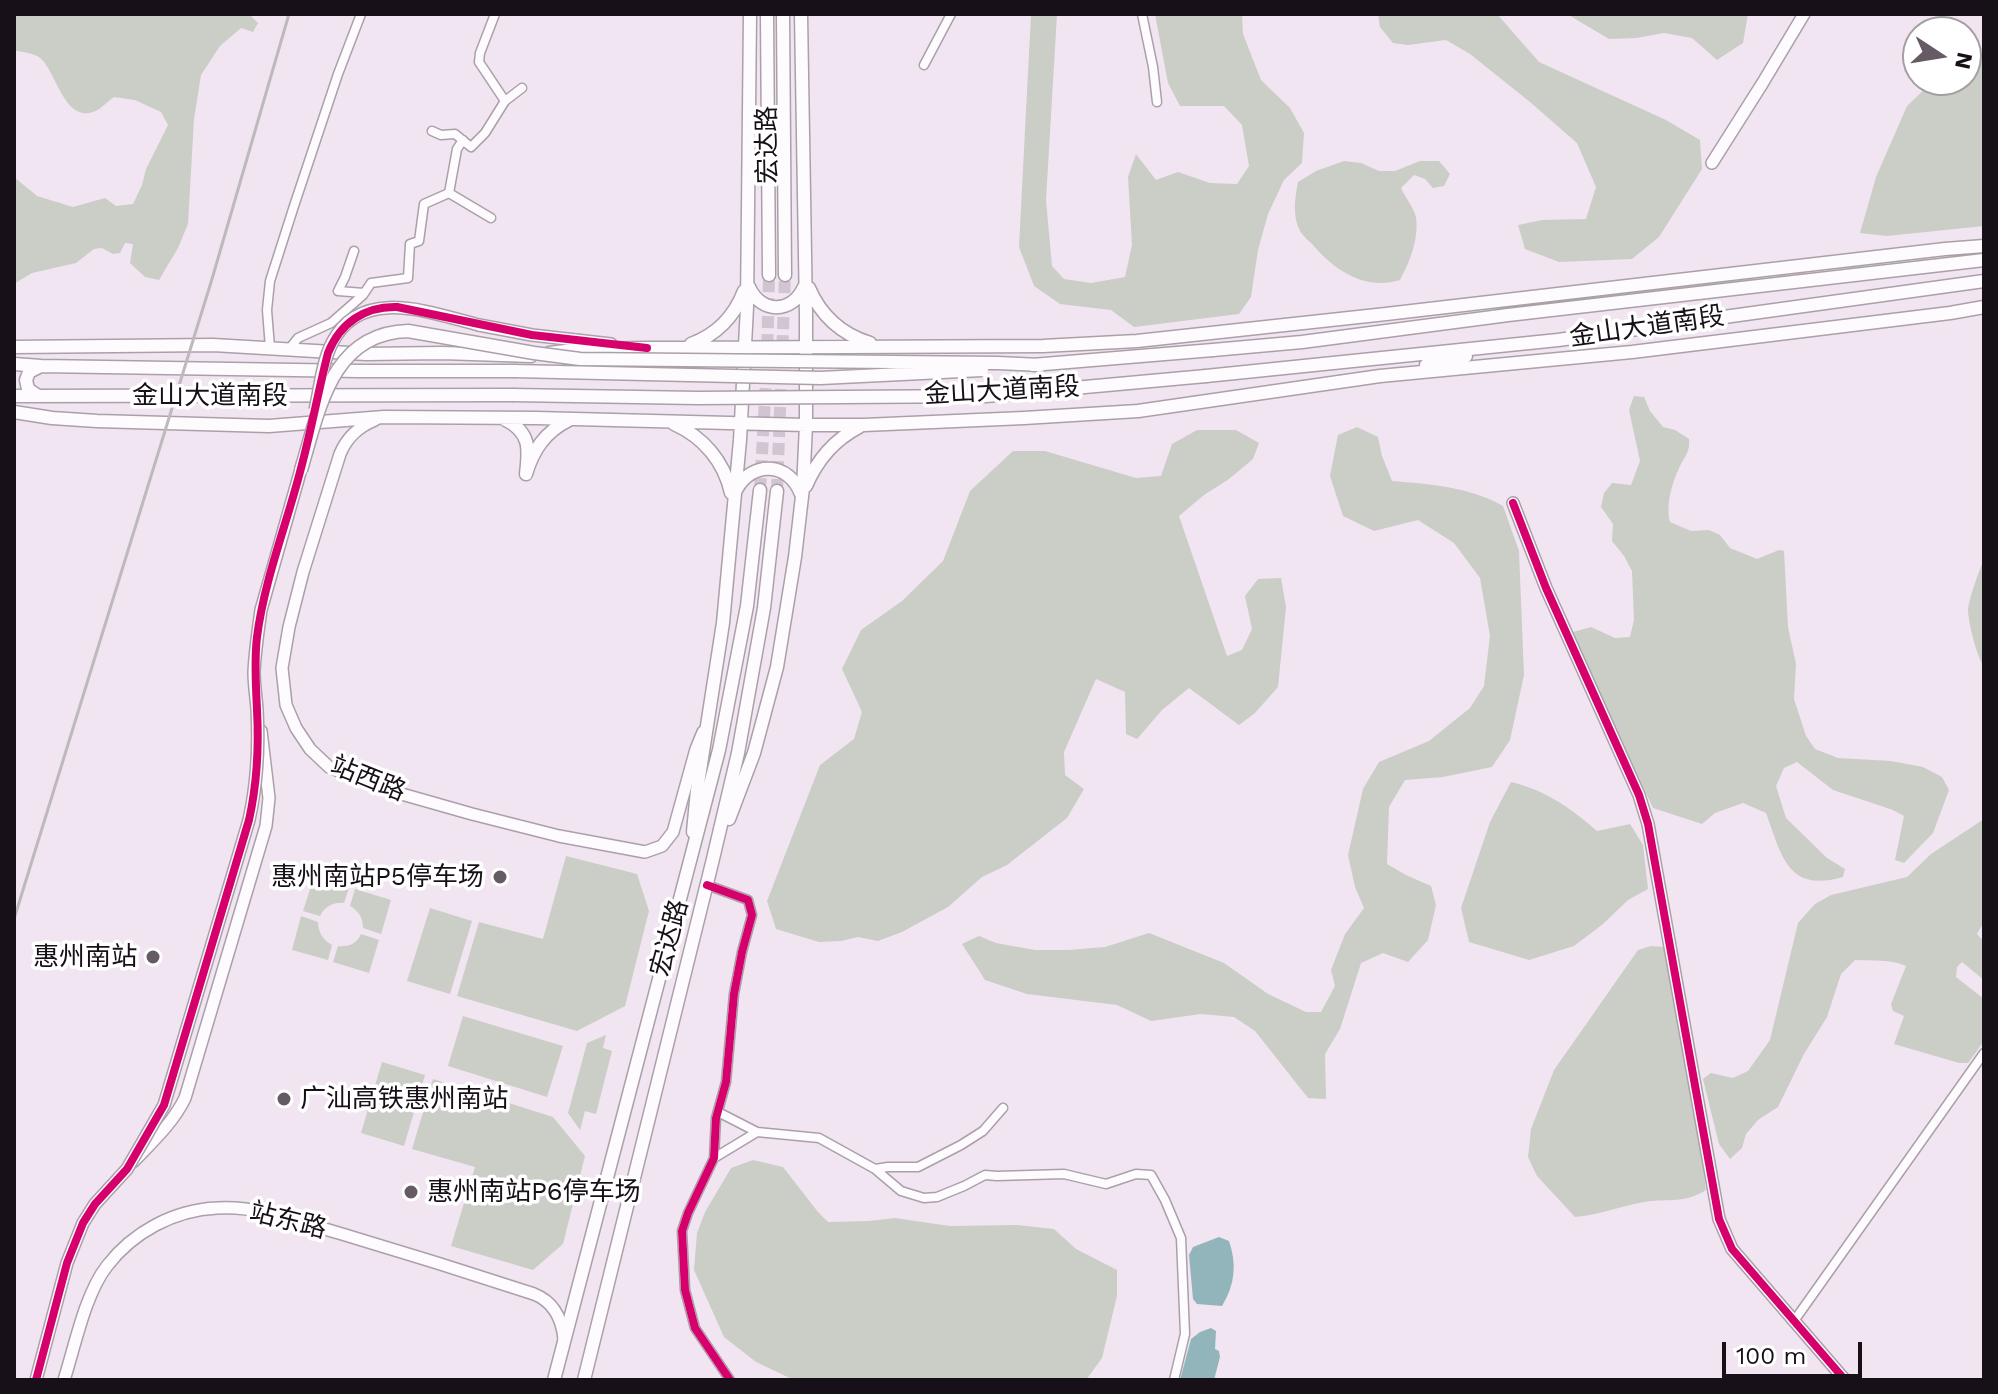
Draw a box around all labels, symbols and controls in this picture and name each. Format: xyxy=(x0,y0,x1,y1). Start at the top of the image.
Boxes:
north arrow xyxy=(1902,16,1982,96)
text: N xyxy=(1950,50,1978,71)
street label: 宏达路 xyxy=(752,106,784,184)
street label: 金山大道南段 xyxy=(1568,301,1726,353)
street label: 金山大道南段 xyxy=(923,371,1081,411)
street label: 金山大道南段 xyxy=(132,380,288,412)
street label: 站西路 xyxy=(326,750,410,808)
place label: 惠州南站P5停车场 xyxy=(271,861,484,893)
marker: 惠州南站P5停车场 xyxy=(491,868,509,886)
street label: 宏达路 xyxy=(645,896,695,980)
place label: 惠州南站 xyxy=(33,941,137,973)
marker: 惠州南站 xyxy=(144,948,162,966)
place label: 广汕高铁惠州南站 xyxy=(300,1083,508,1115)
marker: 广汕高铁惠州南站 xyxy=(275,1090,293,1108)
place label: 惠州南站P6停车场 xyxy=(427,1176,641,1208)
marker: 惠州南站P6停车场 xyxy=(402,1183,420,1201)
street label: 站东路 xyxy=(246,1196,330,1246)
scale bar xyxy=(1726,1326,1866,1376)
text: 100 m xyxy=(1736,1342,1806,1370)

